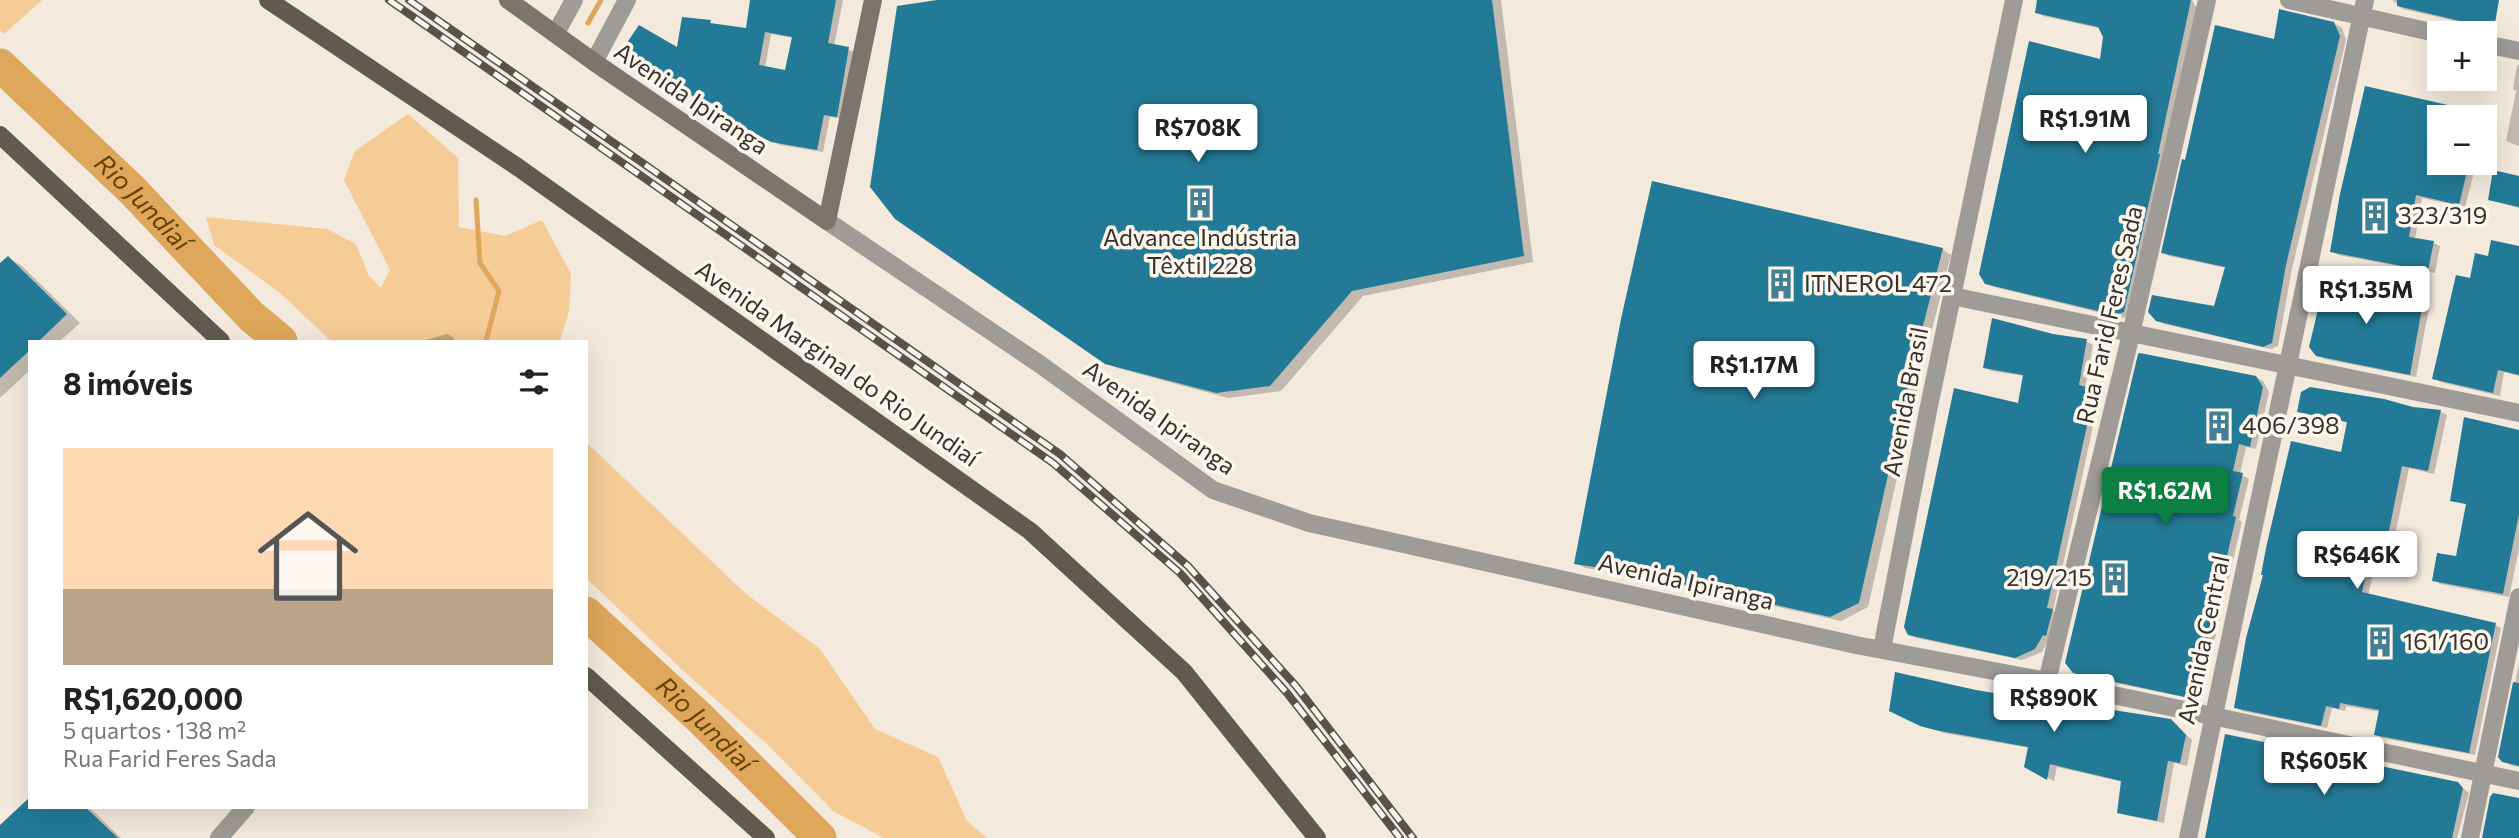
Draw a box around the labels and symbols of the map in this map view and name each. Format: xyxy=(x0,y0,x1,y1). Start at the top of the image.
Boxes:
street label: Avenida Ipiranga xyxy=(609,36,774,160)
pin: R$1.91M xyxy=(2020,96,2150,155)
pin: R$708K xyxy=(1141,104,1255,164)
water label: Rio Jundiaí xyxy=(89,146,201,259)
building icon: Advance Indústria Têxtil 228 xyxy=(1183,186,1217,220)
building icon: 323/319 xyxy=(2358,199,2392,233)
place label: 323/319 xyxy=(2398,200,2487,229)
street label: Rua Farid Feres Sada xyxy=(2069,203,2148,426)
place label: Advance Indústria Têxtil 228 xyxy=(1103,222,1297,279)
street label: Avenida Marginal do Rio Jundiaí xyxy=(691,254,986,472)
pin: R$1.35M xyxy=(2301,266,2431,326)
building icon: ITNEROL 472 xyxy=(1764,267,1798,301)
place label: ITNEROL 472 xyxy=(1804,268,1952,297)
street label: Avenida Brasil xyxy=(1876,324,1933,479)
pin: R$1.17M xyxy=(1689,342,1819,401)
street label: Avenida Ipiranga xyxy=(1078,353,1242,480)
building icon: 406/398 xyxy=(2202,409,2236,443)
place label: 406/398 xyxy=(2242,410,2340,439)
pin: R$1.62M xyxy=(2100,468,2230,527)
pin: R$646K xyxy=(2300,532,2414,591)
street label: Avenida Ipiranga xyxy=(1596,546,1777,615)
street label: Avenida Central xyxy=(2170,553,2235,727)
building icon: 219/215 xyxy=(2098,561,2132,595)
place label: 219/215 xyxy=(2006,562,2092,591)
building icon: 161/160 xyxy=(2363,625,2397,659)
place label: 161/160 xyxy=(2403,626,2489,655)
water label: Rio Jundiaí xyxy=(651,669,764,780)
pin: R$890K xyxy=(1997,674,2111,734)
pin: R$605K xyxy=(2267,738,2381,797)

